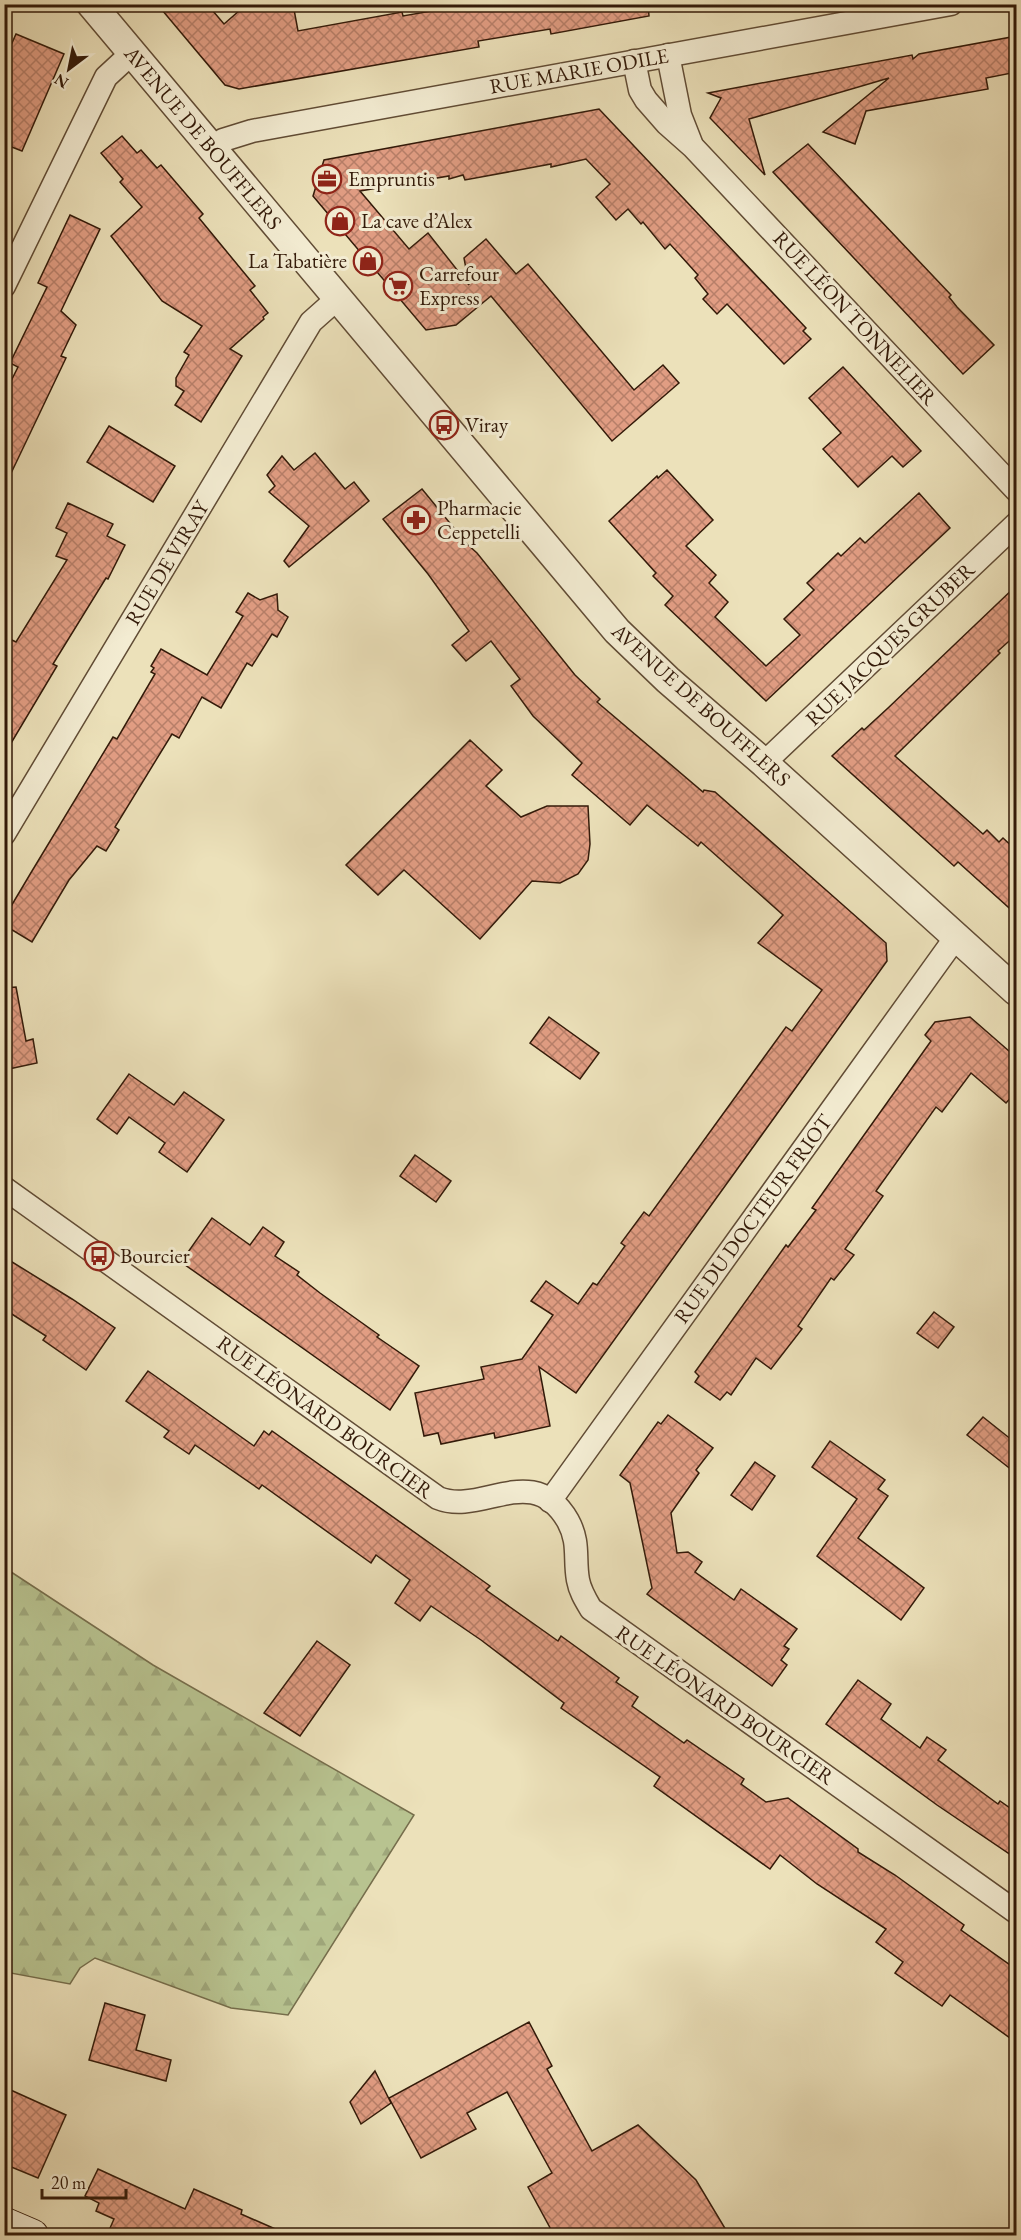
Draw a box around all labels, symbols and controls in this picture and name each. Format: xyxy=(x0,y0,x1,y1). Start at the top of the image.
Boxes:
north arrow xyxy=(39,39,99,99)
street label: AVENUE DE BOUFFLERS xyxy=(118,39,288,235)
street label: RUE MARIE ODILE xyxy=(487,41,671,100)
text: N xyxy=(50,69,72,94)
office icon: Empruntis xyxy=(311,163,343,195)
place label: Empruntis xyxy=(348,165,435,192)
shop icon: La cave d’Alex xyxy=(324,205,356,237)
place label: La cave d’Alex xyxy=(361,207,472,234)
street label: RUE LÉON TONNELIER xyxy=(768,225,944,411)
shop icon: La Tabatière xyxy=(352,245,384,277)
place label: La Tabatière xyxy=(248,247,347,274)
place label: Carrefour Express xyxy=(419,260,499,311)
supermarket icon: Carrefour Express xyxy=(382,270,414,302)
bus stop icon: Viray xyxy=(428,409,460,441)
place label: Viray xyxy=(465,411,509,438)
street label: RUE DE VIRAY xyxy=(119,494,215,630)
place label: Pharmacie Ceppetelli xyxy=(437,494,521,545)
pharmacy icon: Pharmacie Ceppetelli xyxy=(400,504,432,536)
street label: RUE JACQUES GRUBER xyxy=(799,555,981,732)
street label: AVENUE DE BOUFFLERS xyxy=(605,616,797,792)
street label: RUE DU DOCTEUR FRIOT xyxy=(668,1108,838,1329)
bus stop icon: Bourcier xyxy=(83,1240,115,1272)
place label: Bourcier xyxy=(120,1242,190,1269)
street label: RUE LÉONARD BOURCIER xyxy=(212,1329,439,1505)
street label: RUE LÉONARD BOURCIER xyxy=(611,1619,841,1791)
scale bar xyxy=(42,2162,126,2200)
text: 20 m xyxy=(51,2171,86,2194)

